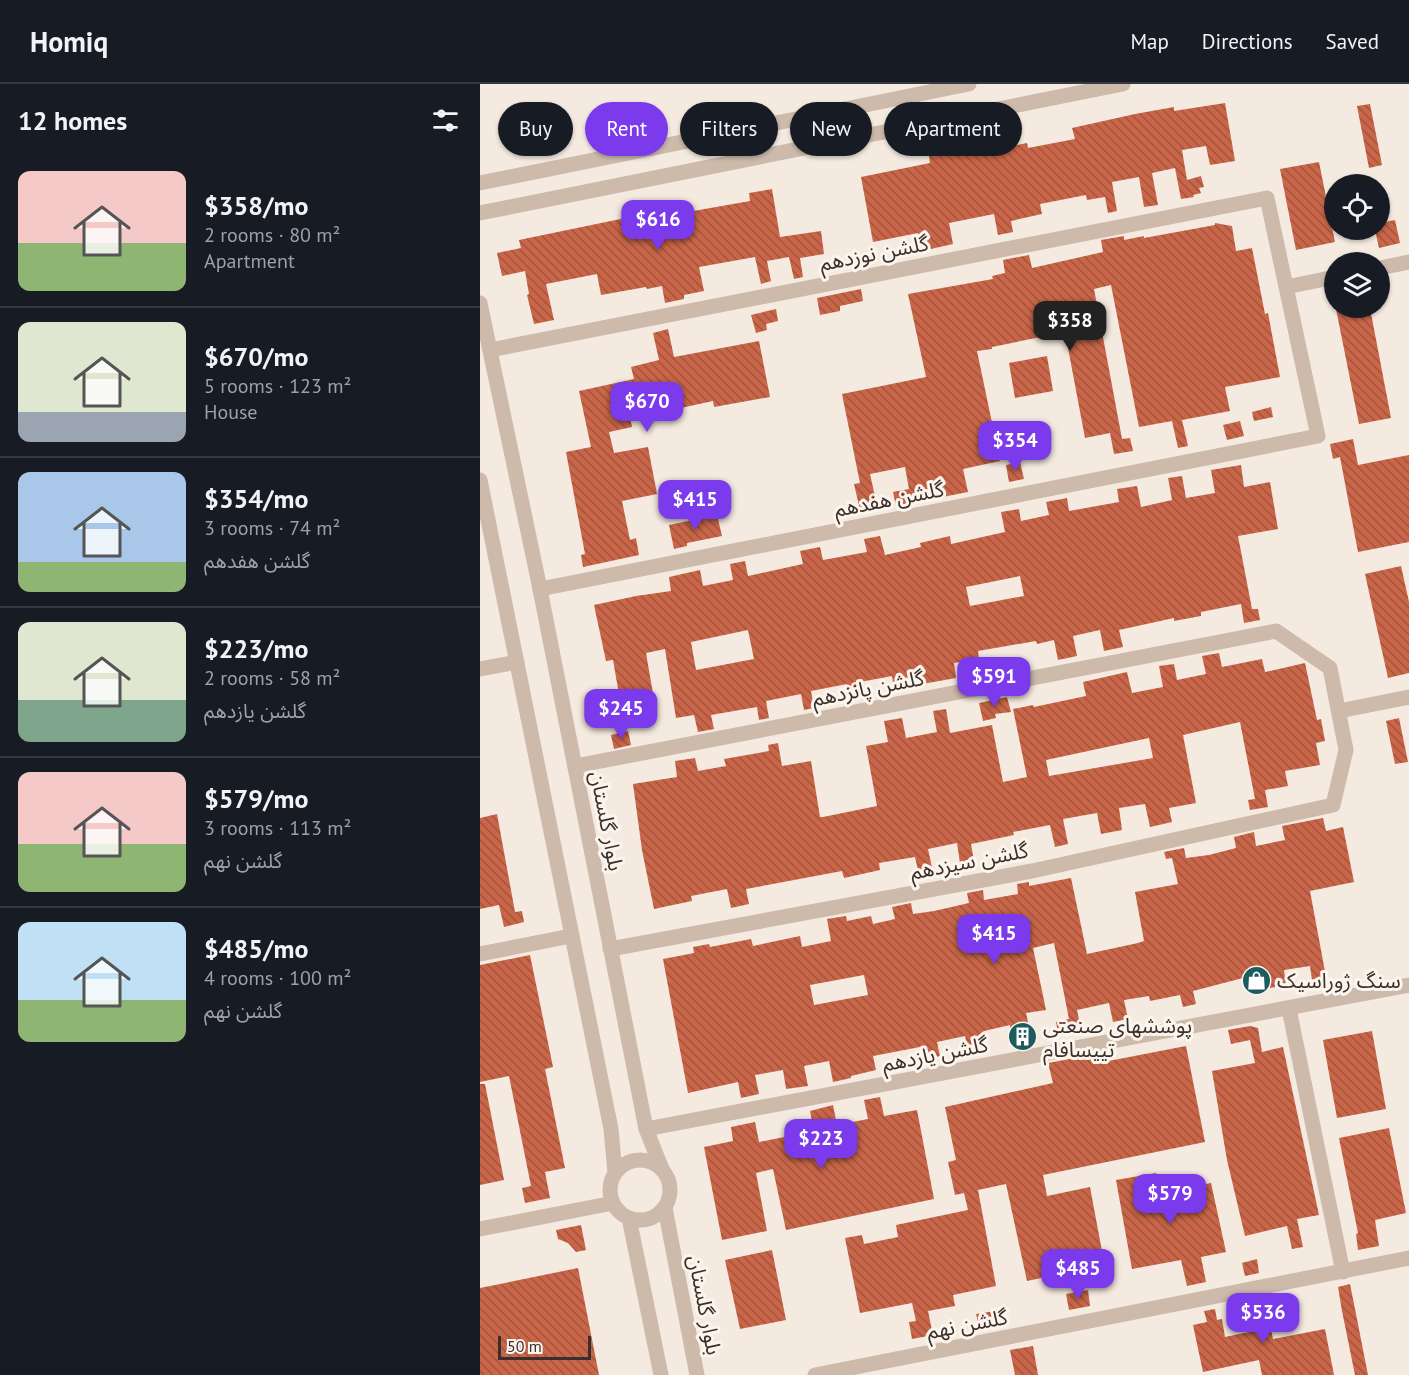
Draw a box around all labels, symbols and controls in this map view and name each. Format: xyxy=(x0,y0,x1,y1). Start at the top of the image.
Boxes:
text: Homiq xyxy=(30,23,108,60)
text: Map xyxy=(1130,28,1169,55)
text: Directions xyxy=(1202,28,1293,55)
text: Saved xyxy=(1326,28,1379,55)
chip: Buy xyxy=(498,102,573,156)
chip: Rent xyxy=(585,102,668,156)
chip: Filters xyxy=(680,102,778,156)
chip: New xyxy=(790,102,872,156)
chip: Apartment xyxy=(884,102,1022,156)
text: 12 homes xyxy=(18,104,127,137)
icon: filters xyxy=(429,104,462,137)
map controls xyxy=(1324,174,1390,318)
button: locate xyxy=(1324,174,1390,240)
text: $358/mo xyxy=(204,189,308,222)
icon: home xyxy=(66,195,138,267)
pin: $616 xyxy=(622,200,694,251)
text: $616 xyxy=(635,206,681,232)
text: 2 rooms · 80 m² xyxy=(204,222,340,248)
street label: گلشن نوزدهم xyxy=(817,229,931,279)
text: Apartment xyxy=(204,248,295,274)
button: layers xyxy=(1324,252,1390,318)
pin: $358 xyxy=(1034,301,1106,352)
text: $358 xyxy=(1047,307,1093,333)
text: $670/mo xyxy=(204,340,308,373)
icon: home xyxy=(66,346,138,418)
text: 5 rooms · 123 m² xyxy=(204,373,351,399)
pin: $670 xyxy=(611,382,683,433)
text: $670 xyxy=(624,388,670,414)
text: House xyxy=(204,399,258,425)
pin: $354 xyxy=(979,421,1051,472)
text: $354 xyxy=(992,427,1038,453)
street label: گلشن هفدهم xyxy=(832,475,947,525)
pin: $415 xyxy=(659,480,731,531)
text: $354/mo xyxy=(204,482,308,515)
text: $415 xyxy=(672,486,718,512)
icon: home xyxy=(66,496,138,568)
text: 3 rooms · 74 m² xyxy=(204,515,340,541)
text: گلشن هفدهم xyxy=(204,548,310,574)
text: $223/mo xyxy=(204,632,308,665)
icon: home xyxy=(66,646,138,718)
pin: $591 xyxy=(958,657,1030,708)
text: $591 xyxy=(971,663,1017,689)
street label: گلشن پانزدهم xyxy=(810,664,927,714)
text: 2 rooms · 58 m² xyxy=(204,665,340,691)
pin: $245 xyxy=(585,689,657,740)
text: $245 xyxy=(598,695,644,721)
text: گلشن یازدهم xyxy=(204,698,306,724)
street label: بلوار گلستان xyxy=(584,769,630,873)
text: $579/mo xyxy=(204,782,308,815)
icon: home xyxy=(66,796,138,868)
text: 3 rooms · 113 m² xyxy=(204,815,351,841)
street label: گلشن سیزدهم xyxy=(908,836,1031,888)
text: گلشن نهم xyxy=(204,848,282,874)
pin: $415 xyxy=(958,914,1030,965)
text: $415 xyxy=(971,920,1017,946)
text: $485/mo xyxy=(204,932,308,965)
icon: home xyxy=(66,946,138,1018)
shop icon: سنگ ژوراسیک xyxy=(1240,964,1272,996)
text: 4 rooms · 100 m² xyxy=(204,965,351,991)
place label: سنگ ژوراسیک xyxy=(1277,967,1401,994)
text: گلشن نهم xyxy=(204,998,282,1024)
place label: پوششهای صنعتی تییسافام xyxy=(1043,1012,1192,1066)
building icon: پوششهای صنعتی تییسافام xyxy=(1006,1021,1038,1053)
street label: گلشن یازدهم xyxy=(880,1030,991,1079)
pin: $223 xyxy=(785,1119,857,1170)
text: $223 xyxy=(798,1125,844,1151)
pin: $579 xyxy=(1134,1174,1206,1225)
text: $579 xyxy=(1147,1180,1193,1206)
pin: $485 xyxy=(1042,1249,1114,1300)
street label: بلوار گلستان xyxy=(682,1253,728,1357)
text: $485 xyxy=(1055,1255,1101,1281)
pin: $536 xyxy=(1227,1293,1299,1344)
text: $536 xyxy=(1240,1299,1286,1325)
street label: گلشن نهم xyxy=(924,1303,1010,1347)
scale bar xyxy=(498,1333,591,1360)
text: 50 m xyxy=(507,1336,542,1356)

